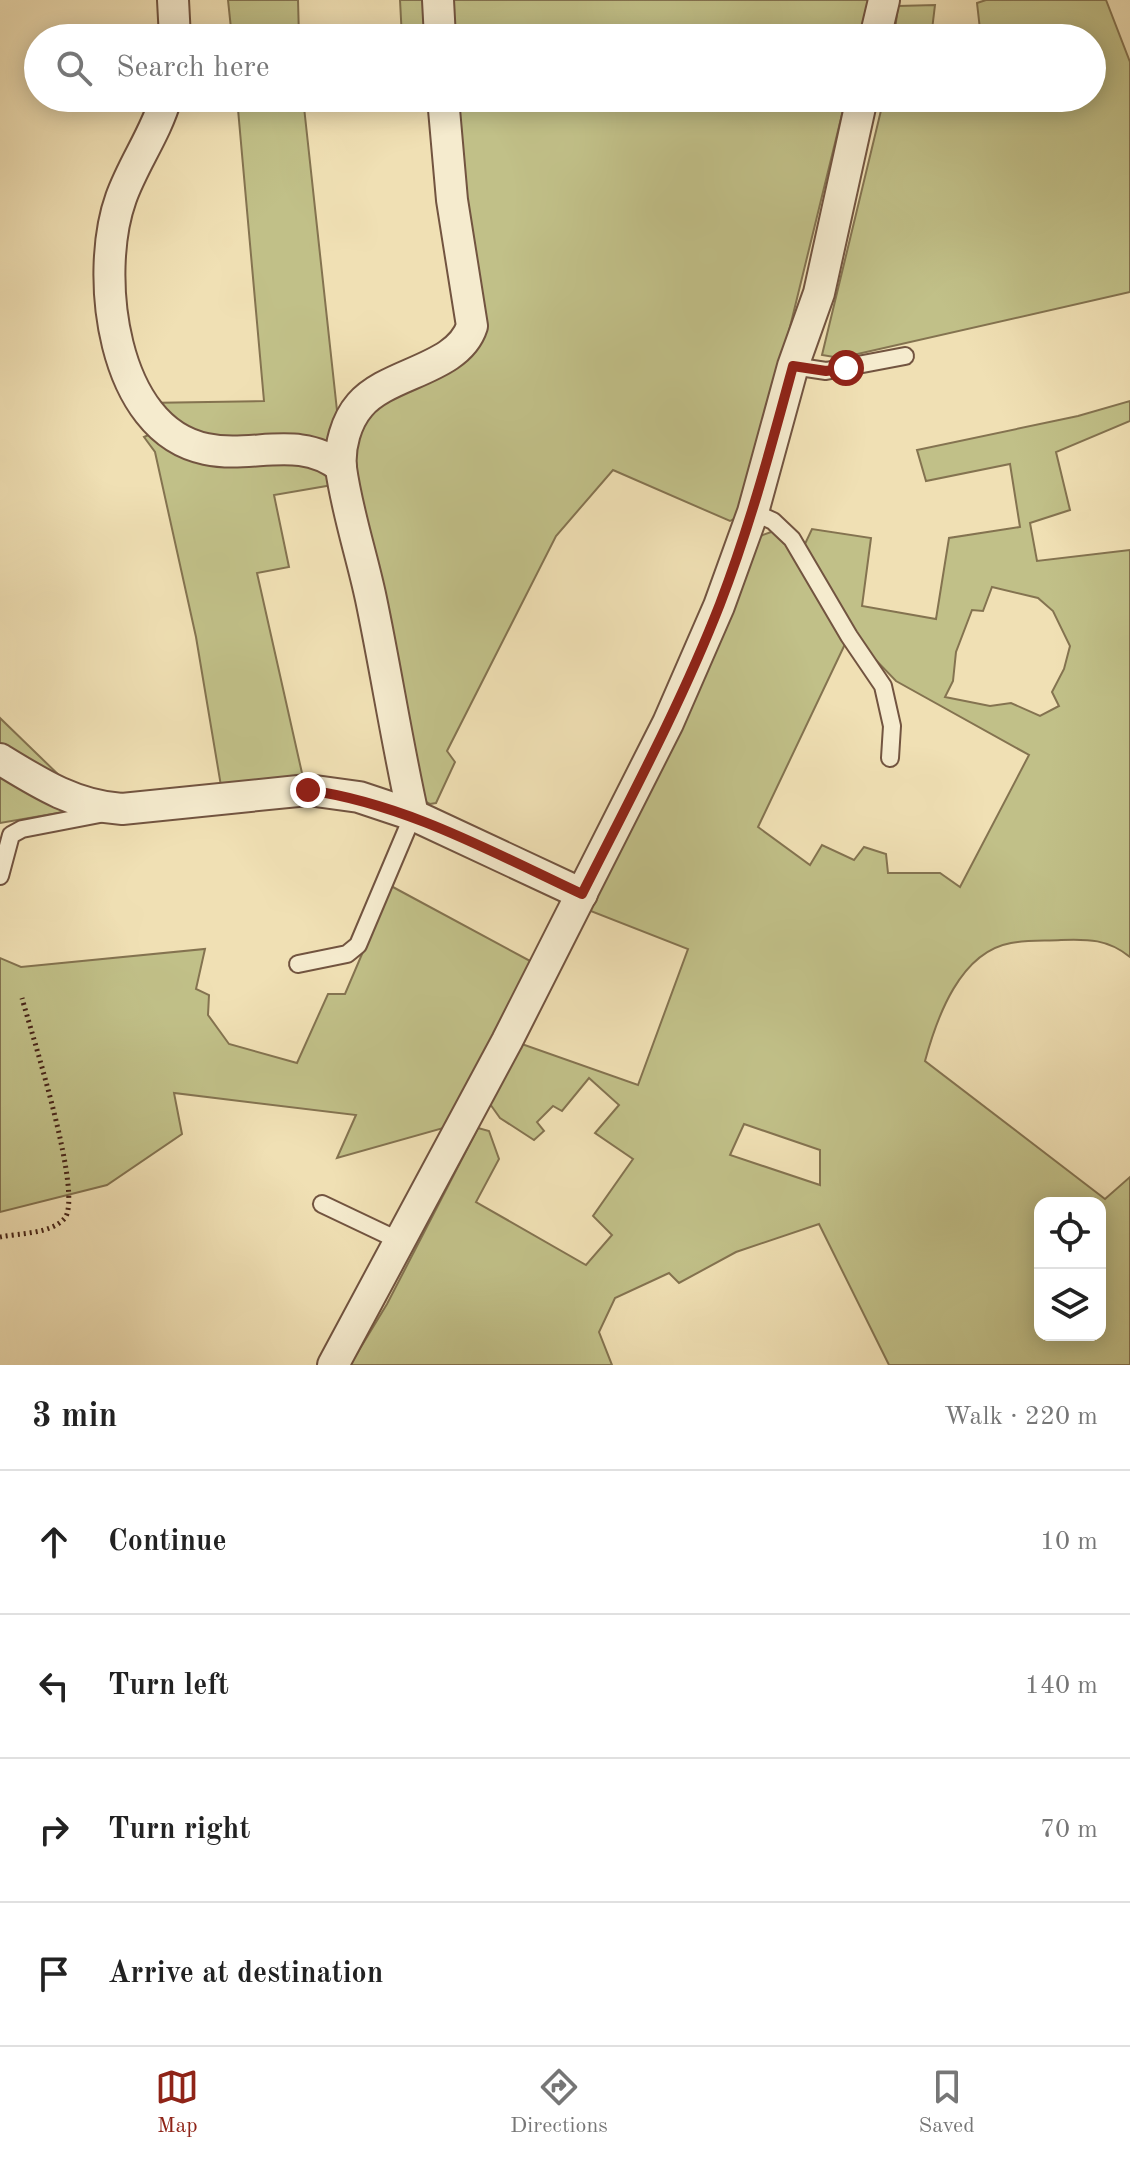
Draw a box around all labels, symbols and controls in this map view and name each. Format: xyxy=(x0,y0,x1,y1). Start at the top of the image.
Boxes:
search box xyxy=(24,24,1106,112)
icon: search xyxy=(52,46,96,90)
text: Search here xyxy=(116,53,270,83)
route start xyxy=(828,350,864,386)
route end xyxy=(290,772,326,808)
map controls xyxy=(1034,1197,1106,1341)
button: locate xyxy=(1034,1197,1106,1269)
button: layers xyxy=(1034,1269,1106,1341)
text: 3 min xyxy=(32,1400,117,1434)
text: Walk · 220 m xyxy=(944,1404,1098,1430)
icon: ahead xyxy=(32,1520,76,1564)
text: Continue xyxy=(108,1527,227,1557)
text: 10 m xyxy=(1040,1529,1098,1555)
icon: left xyxy=(32,1664,76,1708)
text: Turn left xyxy=(108,1671,229,1701)
text: 140 m xyxy=(1025,1673,1098,1699)
icon: right xyxy=(32,1808,76,1852)
text: Turn right xyxy=(108,1815,250,1845)
text: 70 m xyxy=(1040,1817,1098,1843)
icon: arrive xyxy=(32,1952,76,1996)
text: Arrive at destination xyxy=(108,1959,383,1989)
tab: Map xyxy=(155,2065,199,2140)
tab: Directions xyxy=(510,2065,608,2140)
tab: Saved xyxy=(919,2065,975,2140)

